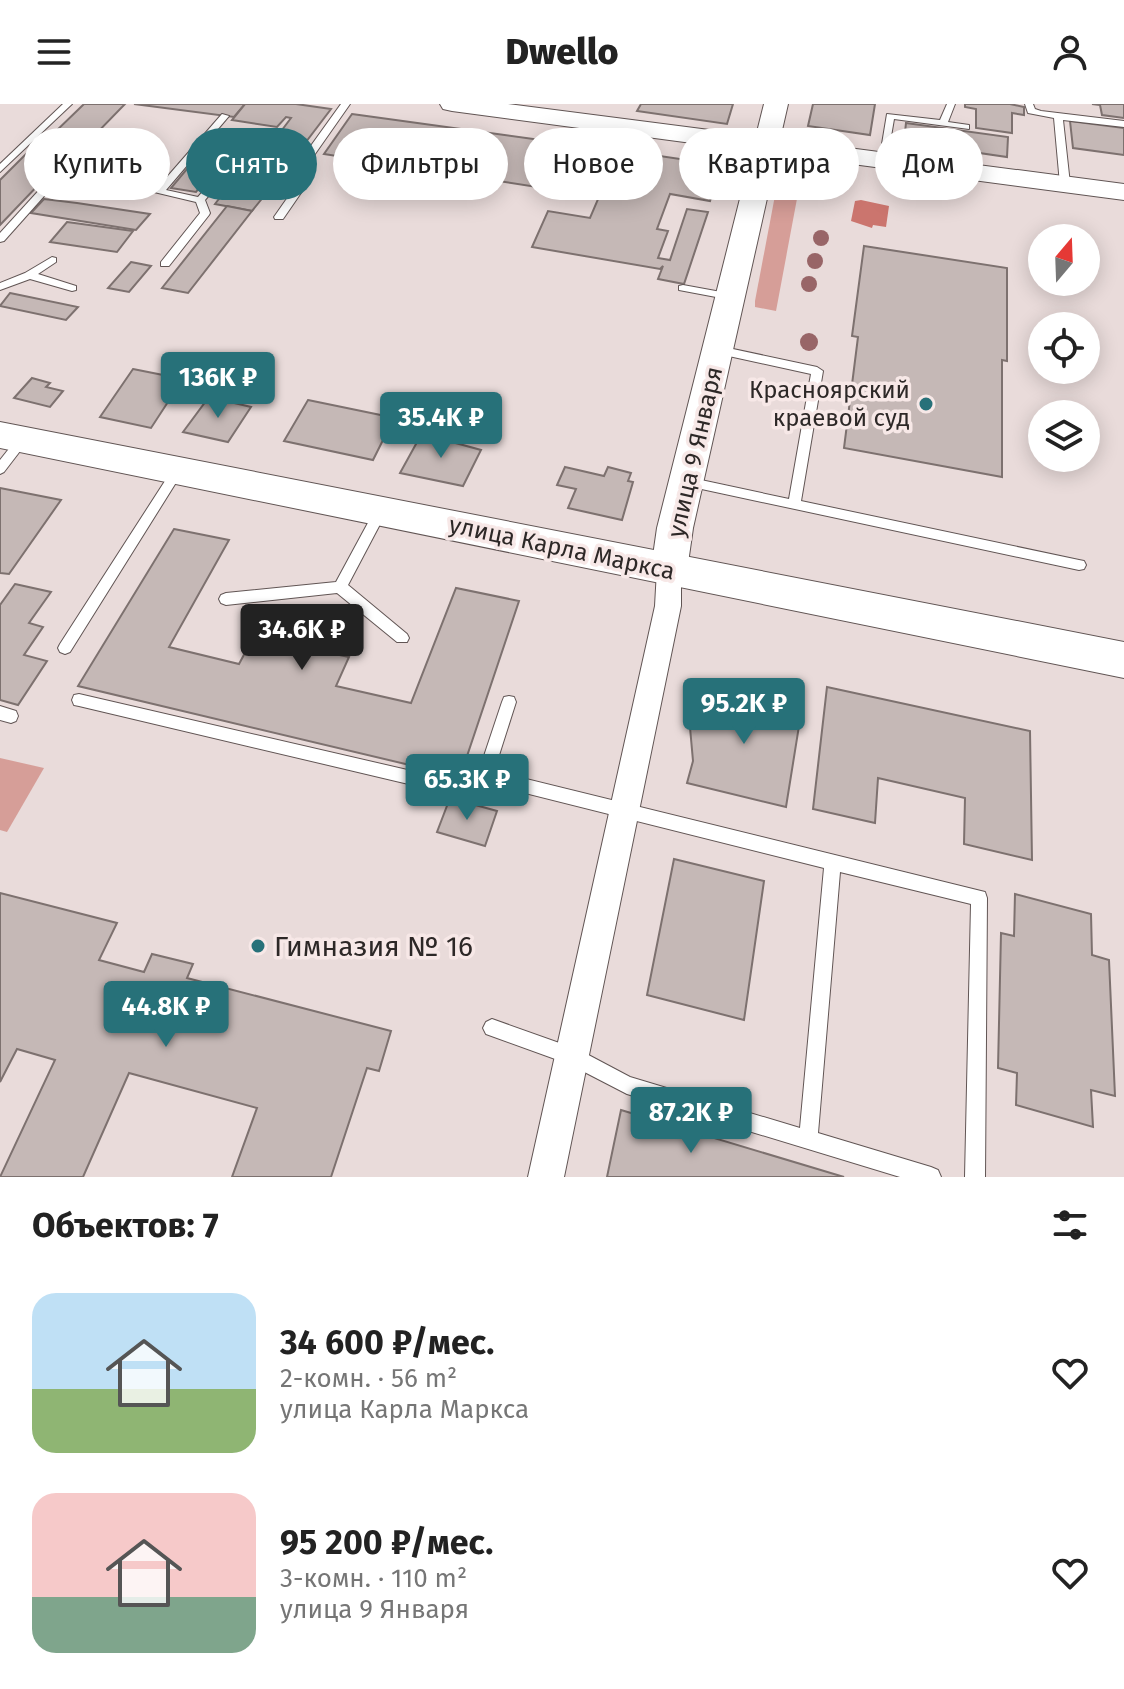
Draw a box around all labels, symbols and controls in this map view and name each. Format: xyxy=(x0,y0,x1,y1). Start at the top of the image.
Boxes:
icon: menu xyxy=(32,30,76,74)
text: Dwello xyxy=(505,30,619,74)
icon: person xyxy=(1048,30,1092,74)
chip: Купить xyxy=(24,128,170,200)
chip: Снять xyxy=(186,128,317,200)
chip: Фильтры xyxy=(333,128,508,200)
chip: Новое xyxy=(524,128,663,200)
chip: Квартира xyxy=(679,128,859,200)
chip: Дом xyxy=(875,128,983,200)
north arrow xyxy=(1028,224,1100,296)
map controls xyxy=(1028,224,1100,472)
button: locate xyxy=(1028,312,1100,384)
pin: 136K ₽ xyxy=(153,352,283,420)
text: 136K ₽ xyxy=(179,362,257,393)
street label: улица 9 Января xyxy=(662,364,728,540)
place label: Красноярский краевой суд xyxy=(749,376,910,432)
pin: 35.4K ₽ xyxy=(367,392,515,460)
marker: Красноярский краевой суд xyxy=(917,395,935,413)
button: layers xyxy=(1028,400,1100,472)
text: 35.4K ₽ xyxy=(398,402,484,433)
street label: улица Карла Маркса xyxy=(447,510,677,586)
pin: 34.6K ₽ xyxy=(228,604,376,672)
text: 34.6K ₽ xyxy=(259,614,345,645)
pin: 95.2K ₽ xyxy=(670,678,818,746)
text: 95.2K ₽ xyxy=(701,688,787,719)
pin: 65.3K ₽ xyxy=(393,754,541,822)
text: 65.3K ₽ xyxy=(424,764,510,795)
place label: Гимназия № 16 xyxy=(274,930,473,963)
marker: Гимназия № 16 xyxy=(249,937,267,955)
pin: 44.8K ₽ xyxy=(92,981,240,1049)
text: 44.8K ₽ xyxy=(122,991,210,1022)
pin: 87.2K ₽ xyxy=(617,1087,765,1155)
text: 87.2K ₽ xyxy=(649,1097,733,1128)
icon: filters xyxy=(1048,1203,1092,1247)
text: Объектов: 7 xyxy=(32,1205,219,1246)
text: 34 600 ₽/мес. xyxy=(280,1322,495,1363)
icon: home xyxy=(96,1325,192,1421)
icon: heart xyxy=(1048,1351,1092,1395)
text: 2-комн. · 56 m² xyxy=(280,1363,457,1394)
text: улица Карла Маркса xyxy=(280,1394,529,1425)
text: 95 200 ₽/мес. xyxy=(280,1522,493,1563)
icon: home xyxy=(96,1525,192,1621)
icon: heart xyxy=(1048,1551,1092,1595)
text: 3-комн. · 110 m² xyxy=(280,1563,467,1594)
text: улица 9 Января xyxy=(280,1594,469,1625)

